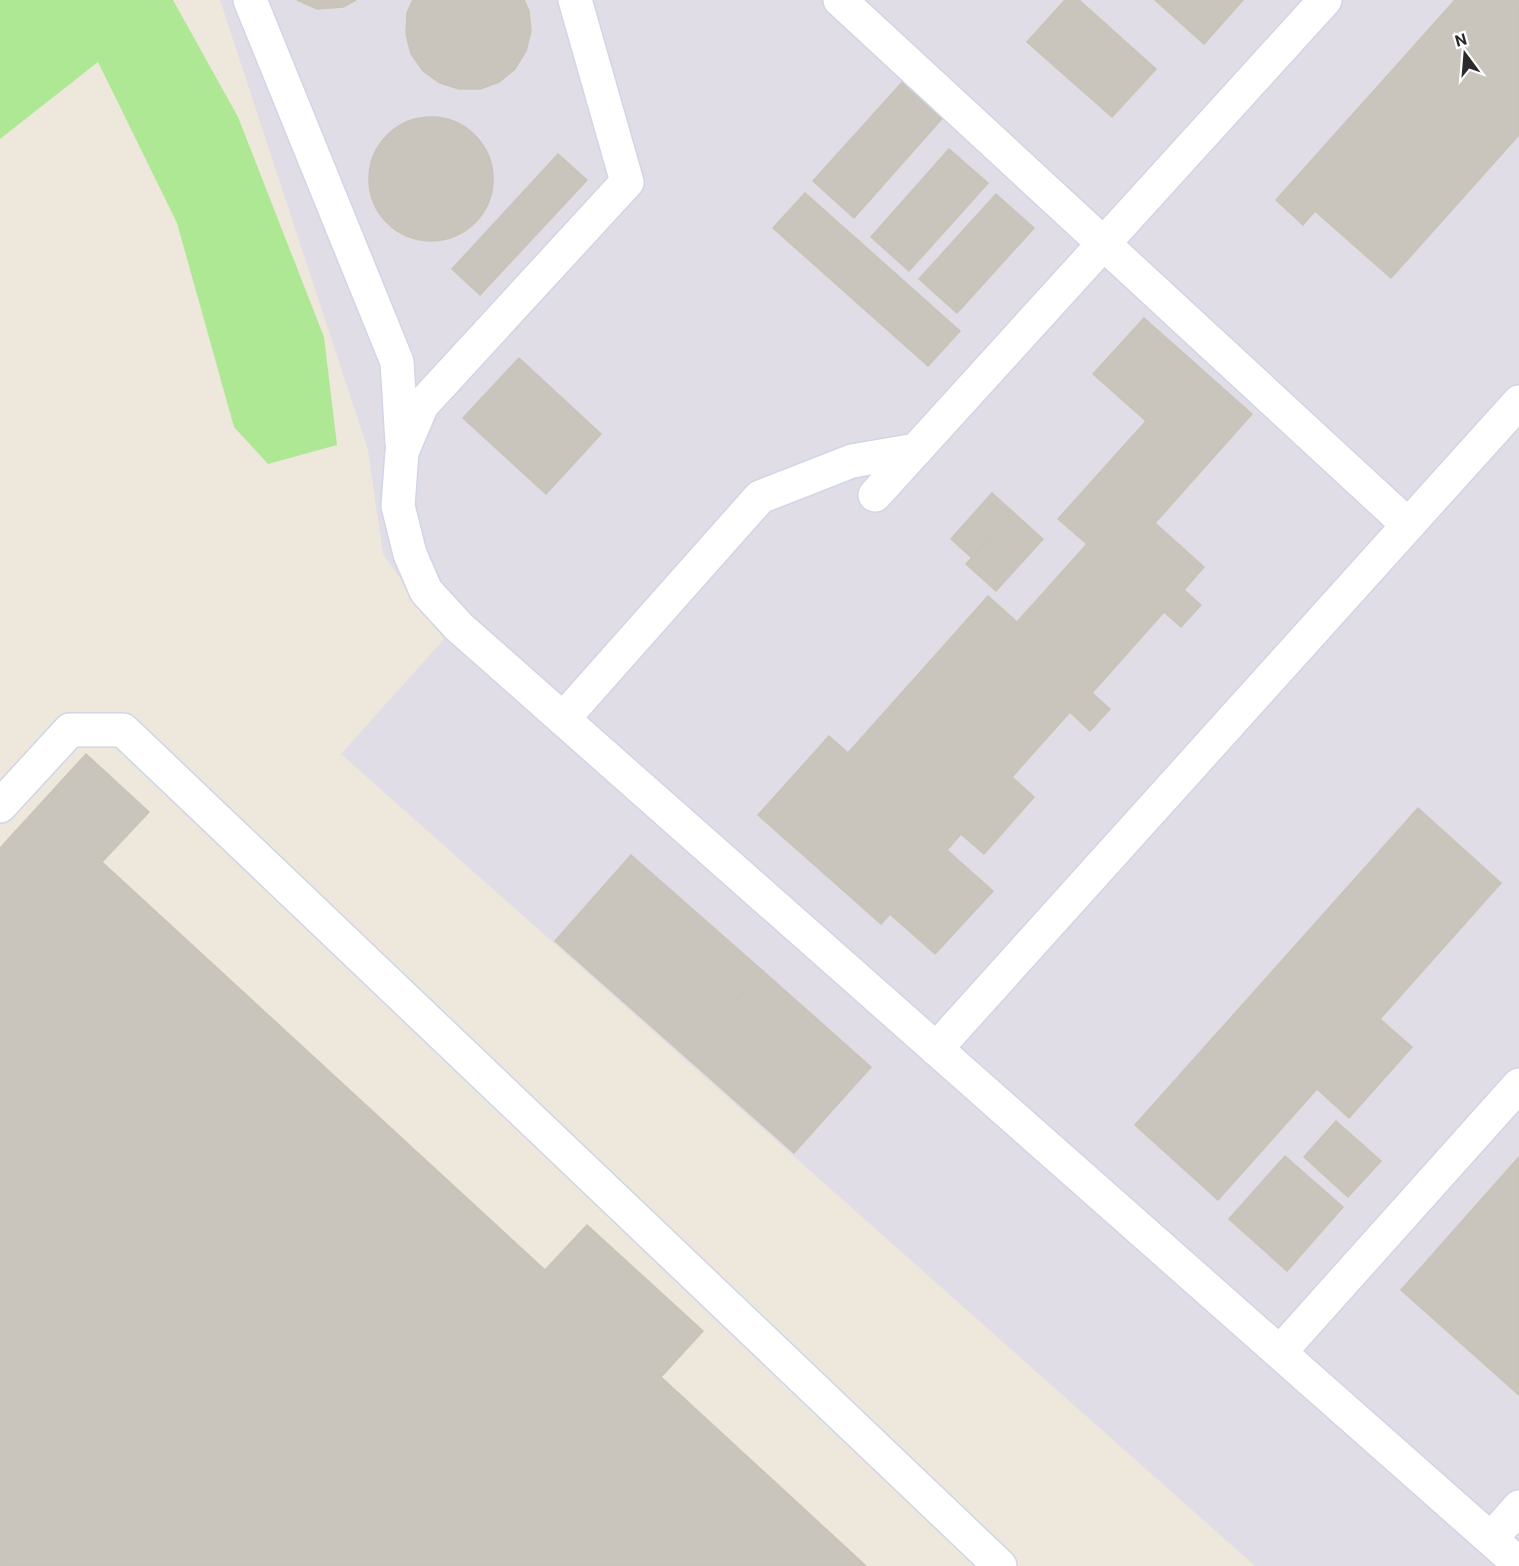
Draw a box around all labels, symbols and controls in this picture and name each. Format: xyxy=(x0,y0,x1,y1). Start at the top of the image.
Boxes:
north arrow xyxy=(1435,24,1495,84)
text: N xyxy=(1453,29,1469,51)

